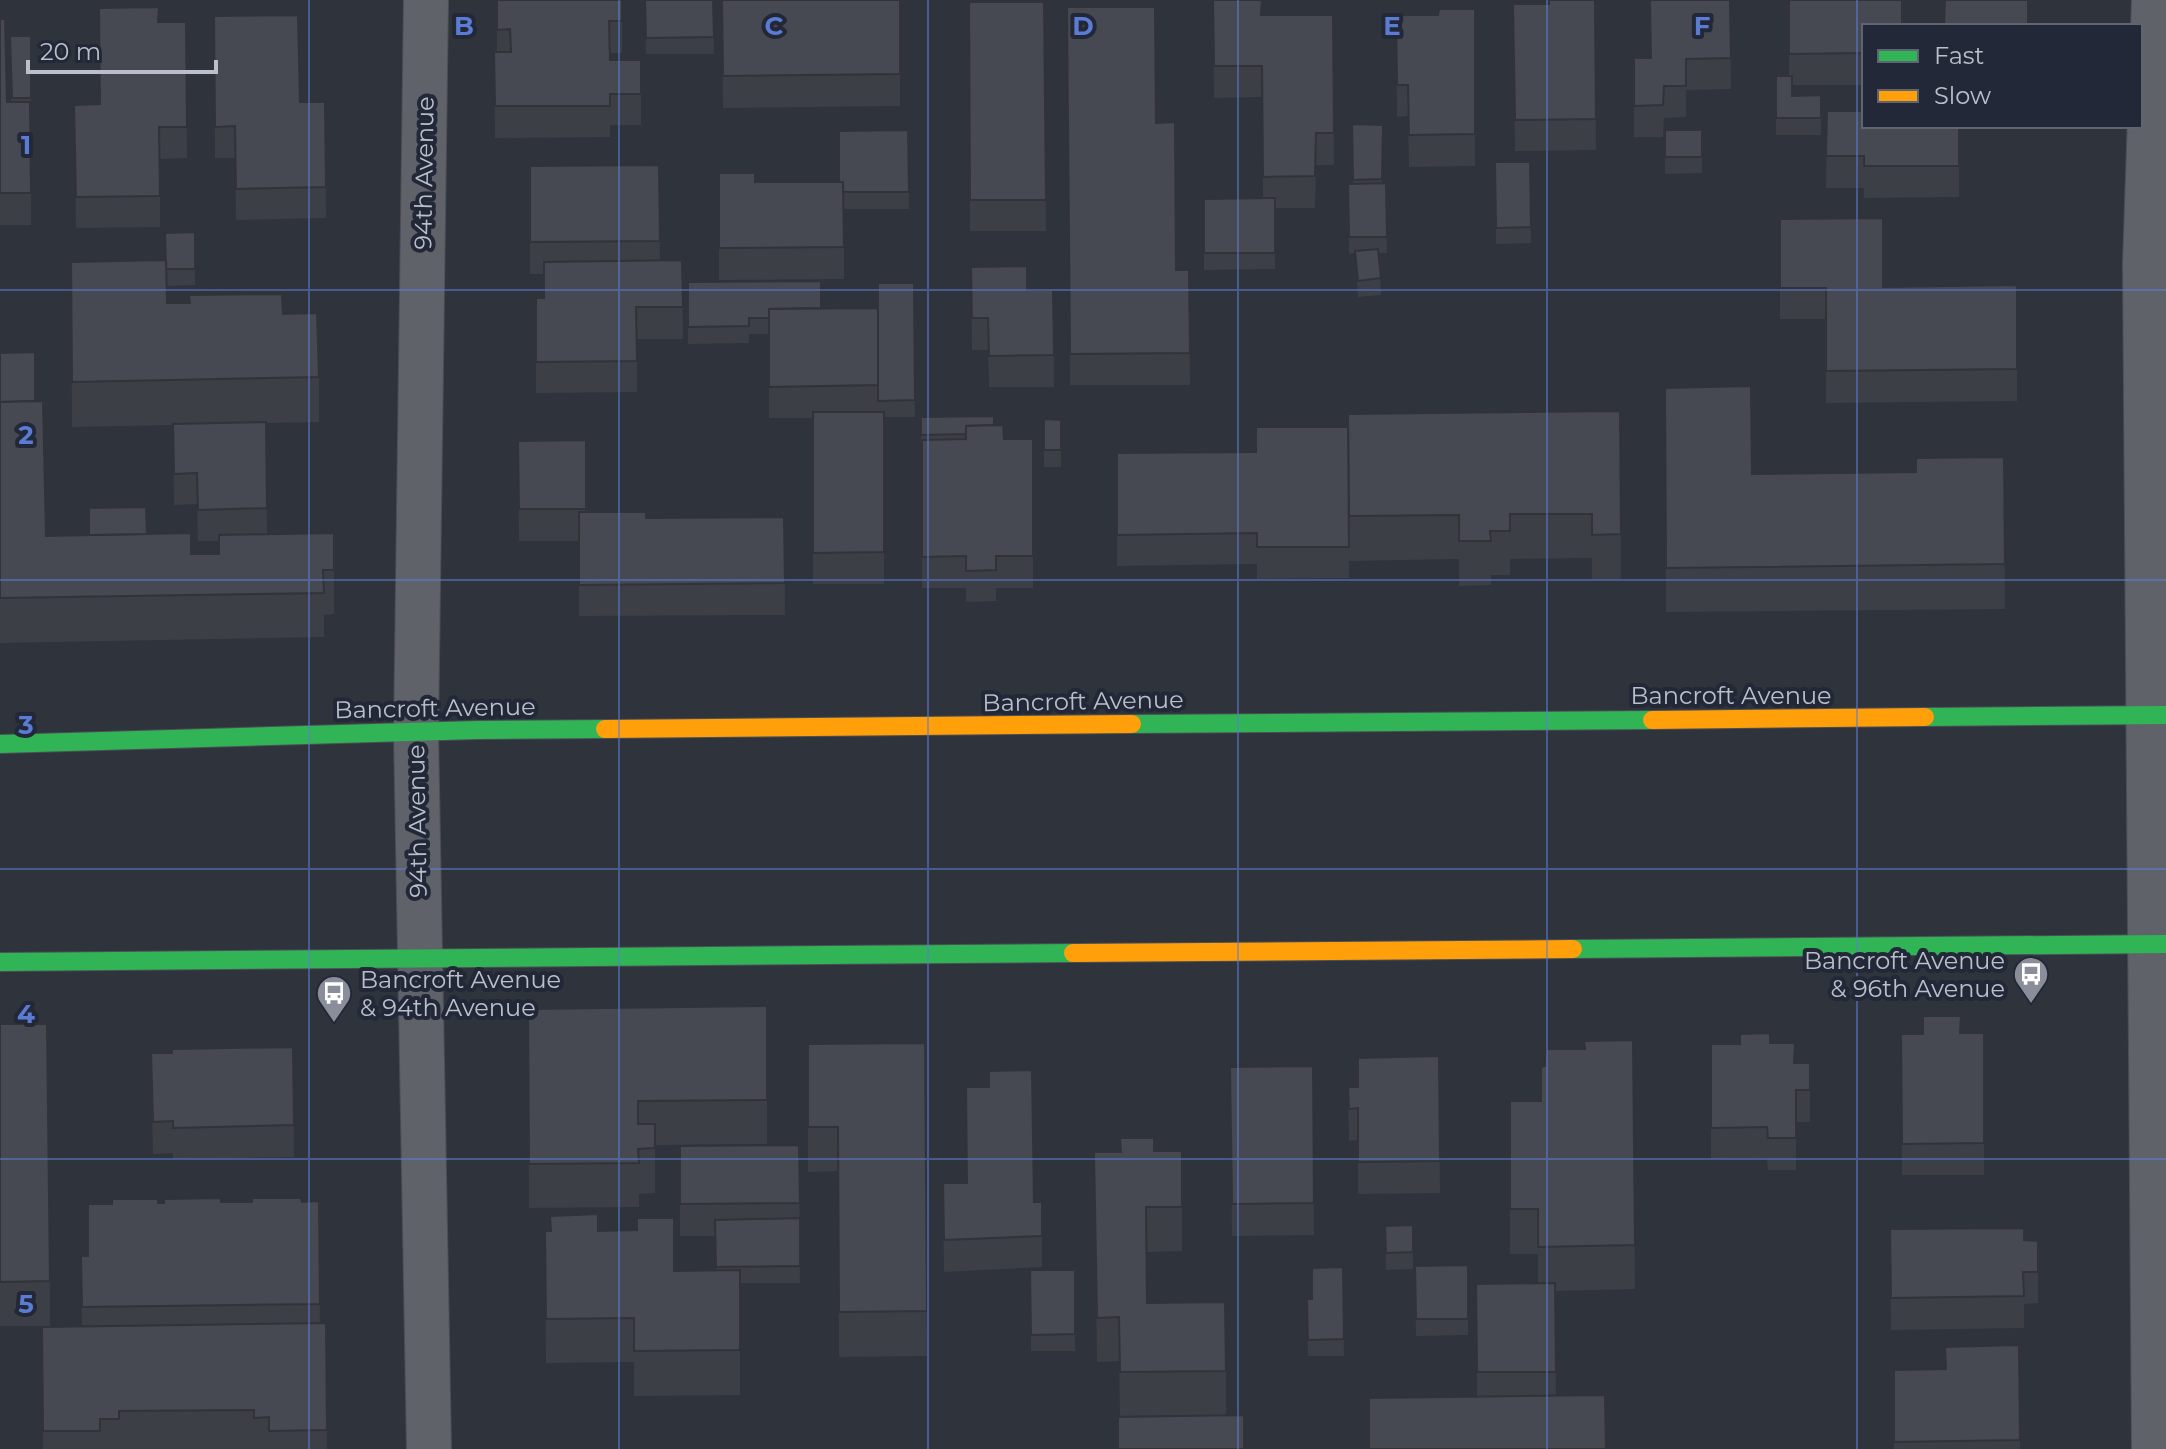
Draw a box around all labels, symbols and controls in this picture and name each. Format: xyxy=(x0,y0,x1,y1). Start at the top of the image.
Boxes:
text: B xyxy=(454,10,474,42)
text: C xyxy=(765,10,784,42)
text: D xyxy=(1072,10,1094,42)
text: E xyxy=(1383,10,1401,42)
text: F xyxy=(1694,10,1710,42)
scale bar xyxy=(28,24,216,74)
legend xyxy=(1862,24,2142,128)
text: 20 m xyxy=(40,37,101,66)
text: Fast xyxy=(1934,41,1985,70)
text: Slow xyxy=(1934,81,1991,110)
street label: 94th Avenue xyxy=(408,96,440,250)
text: 1 xyxy=(21,129,31,161)
text: 2 xyxy=(18,419,34,451)
street label: Bancroft Avenue xyxy=(1630,681,1832,710)
street label: Bancroft Avenue xyxy=(982,685,1184,717)
street label: Bancroft Avenue xyxy=(334,692,536,724)
text: 3 xyxy=(17,709,34,741)
street label: 94th Avenue xyxy=(401,744,433,898)
place label: Bancroft Avenue & 96th Avenue xyxy=(1804,946,2005,1003)
bus stop icon: Bancroft Avenue & 96th Avenue xyxy=(2012,955,2050,1005)
place label: Bancroft Avenue & 94th Avenue xyxy=(360,965,561,1022)
bus stop icon: Bancroft Avenue & 94th Avenue xyxy=(315,974,353,1024)
text: 4 xyxy=(17,998,35,1030)
text: 5 xyxy=(18,1288,34,1320)

